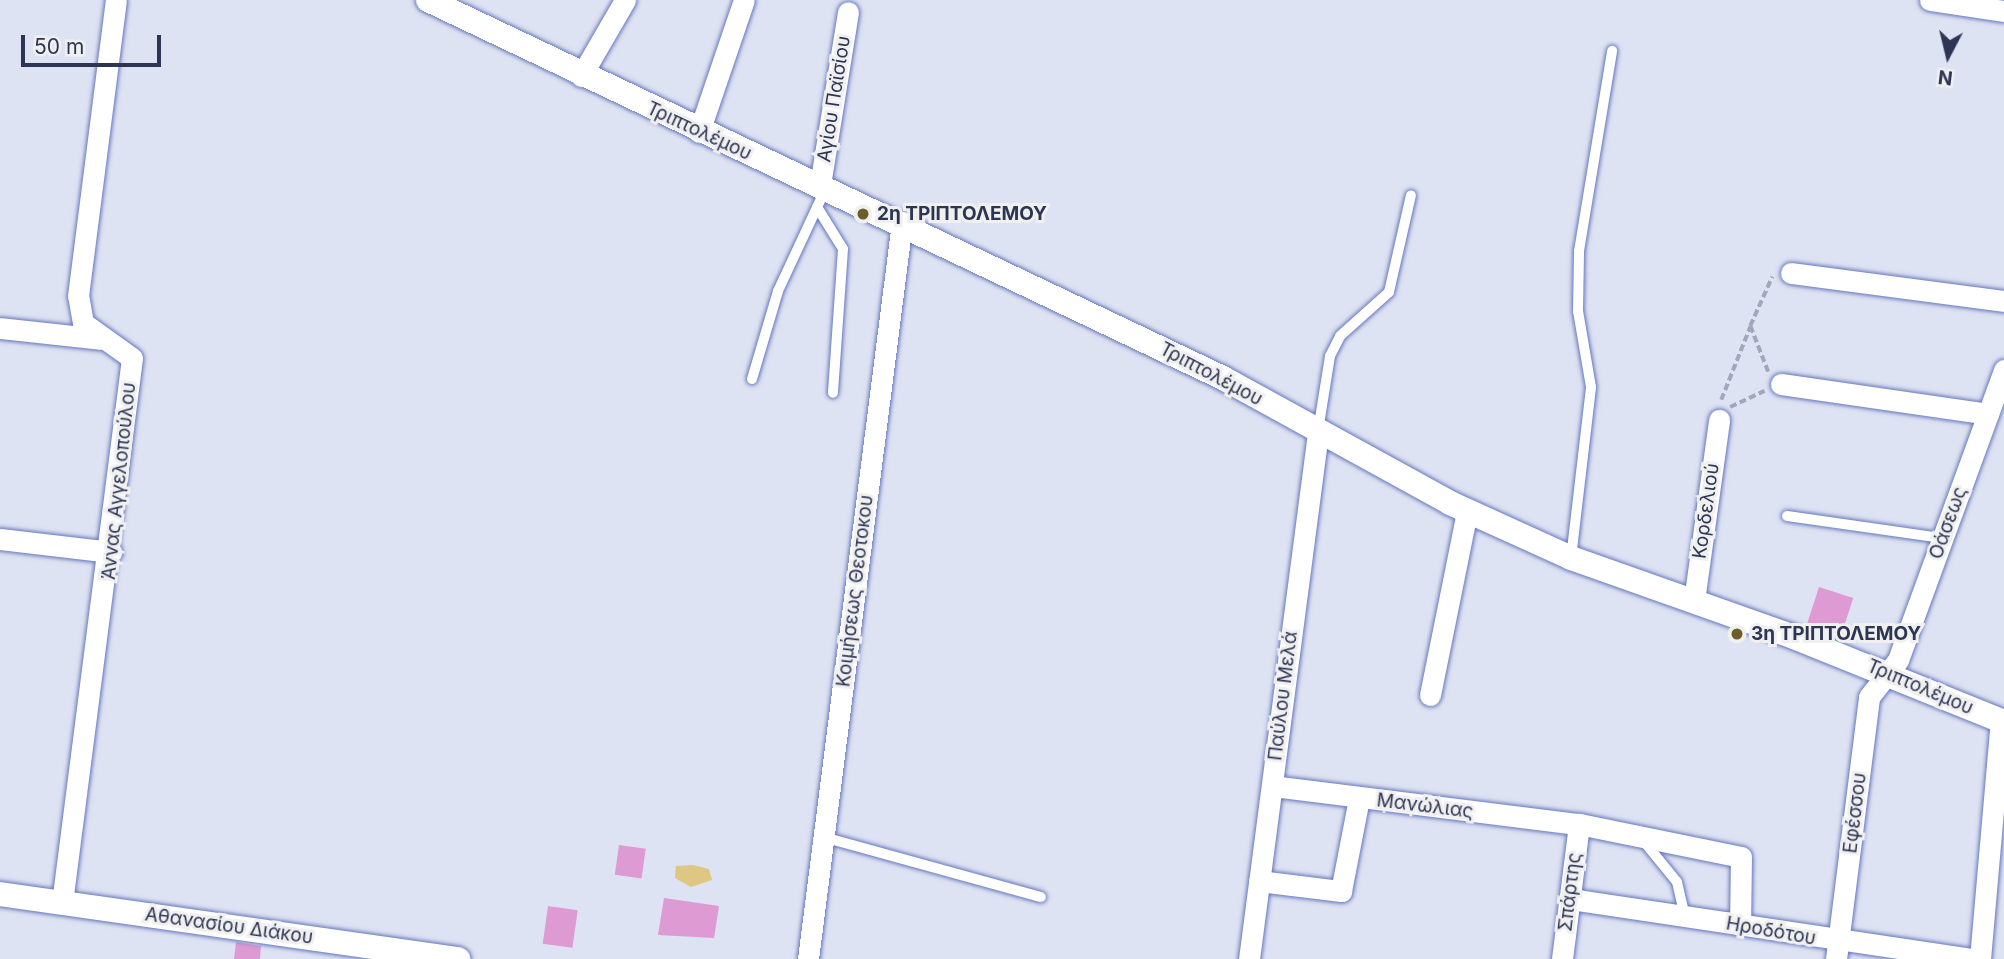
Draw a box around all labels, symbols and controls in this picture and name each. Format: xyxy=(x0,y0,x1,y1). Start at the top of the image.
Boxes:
scale bar xyxy=(24,21,164,65)
north arrow xyxy=(1913,21,1983,91)
text: 50 m xyxy=(34,34,84,59)
street label: Αγίου Παϊσίου xyxy=(813,34,855,164)
text: N xyxy=(1937,65,1954,90)
street label: Τριπτολέμου xyxy=(643,97,755,165)
place label: 2η ΤΡΙΠΤΟΛΕΜΟΥ xyxy=(877,203,1047,225)
marker: 2η ΤΡΙΠΤΟΛΕΜΟΥ xyxy=(855,206,871,222)
street label: Τριπτολέμου xyxy=(1156,337,1266,411)
street label: Άννας Αγγελοπούλου xyxy=(97,381,141,581)
street label: Κορδελιού xyxy=(1688,462,1724,560)
street label: Οάσεως xyxy=(1924,484,1972,562)
street label: Κοιμήσεως Θεοτοκου xyxy=(832,494,878,688)
place label: 3η ΤΡΙΠΤΟΛΕΜΟΥ xyxy=(1751,623,1921,645)
marker: 3η ΤΡΙΠΤΟΛΕΜΟΥ xyxy=(1729,626,1745,642)
street label: Παύλου Μελά xyxy=(1264,630,1302,762)
street label: Τριπτολέμου xyxy=(1863,654,1977,720)
street label: Εφέσσου xyxy=(1839,771,1871,855)
street label: Μανώλιας xyxy=(1375,789,1475,823)
street label: Σπάρτης xyxy=(1554,851,1586,933)
street label: Αθανασίου Διάκου xyxy=(144,903,314,949)
street label: Ηροδότου xyxy=(1724,912,1818,950)

